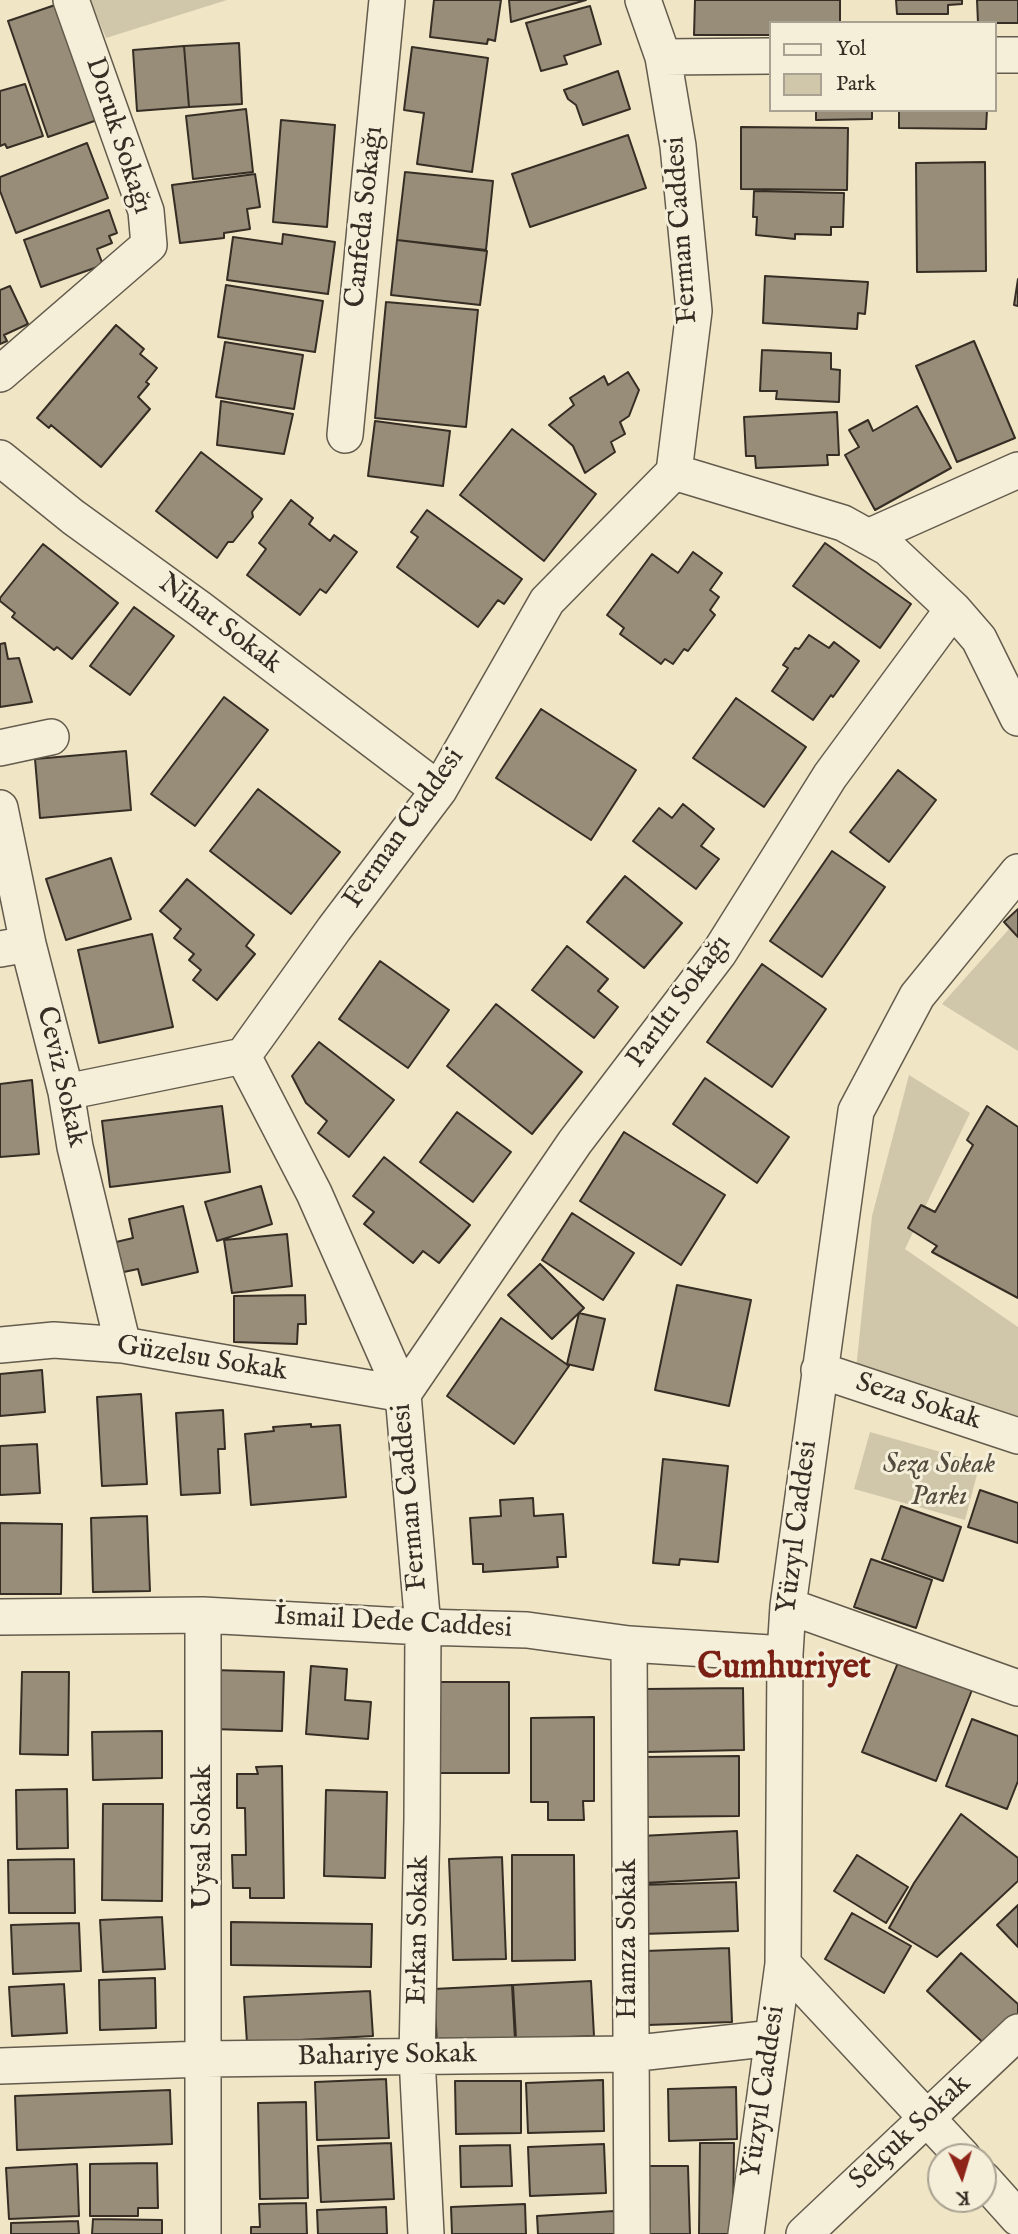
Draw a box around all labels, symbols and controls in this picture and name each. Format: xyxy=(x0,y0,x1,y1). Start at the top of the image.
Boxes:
legend xyxy=(769,21,997,112)
text: Yol xyxy=(836,36,866,63)
street label: Doruk Sokağı xyxy=(76,54,158,218)
text: Park xyxy=(836,71,876,98)
street label: Canfeda Sokağı xyxy=(340,125,392,309)
street label: Ferman Caddesi xyxy=(660,135,706,325)
street label: Nihat Sokak xyxy=(151,568,287,682)
street label: Ferman Caddesi xyxy=(337,743,473,915)
street label: Parıltı Sokağı xyxy=(621,929,739,1075)
street label: Ceviz Sokak xyxy=(28,1003,92,1151)
street label: Güzelsu Sokak xyxy=(114,1330,290,1390)
street label: Seza Sokak xyxy=(851,1367,985,1439)
street label: Ferman Caddesi xyxy=(386,1402,436,1592)
street label: Yüzyıl Caddesi xyxy=(772,1439,826,1615)
park label: Seza Sokak Parkı xyxy=(883,1449,995,1515)
street label: İsmail Dede Caddesi xyxy=(273,1601,513,1647)
district label: Cumhuriyet xyxy=(697,1649,871,1691)
street label: Uysal Sokak xyxy=(187,1765,221,1909)
street label: Erkan Sokak xyxy=(402,1855,438,2005)
street label: Hamza Sokak xyxy=(612,1859,646,2019)
street label: Yüzyıl Caddesi xyxy=(736,2004,794,2180)
street label: Bahariye Sokak xyxy=(297,2039,477,2075)
street label: Selçuk Sokak xyxy=(843,2068,979,2198)
north arrow xyxy=(927,2143,997,2213)
text: K xyxy=(956,2185,971,2209)

